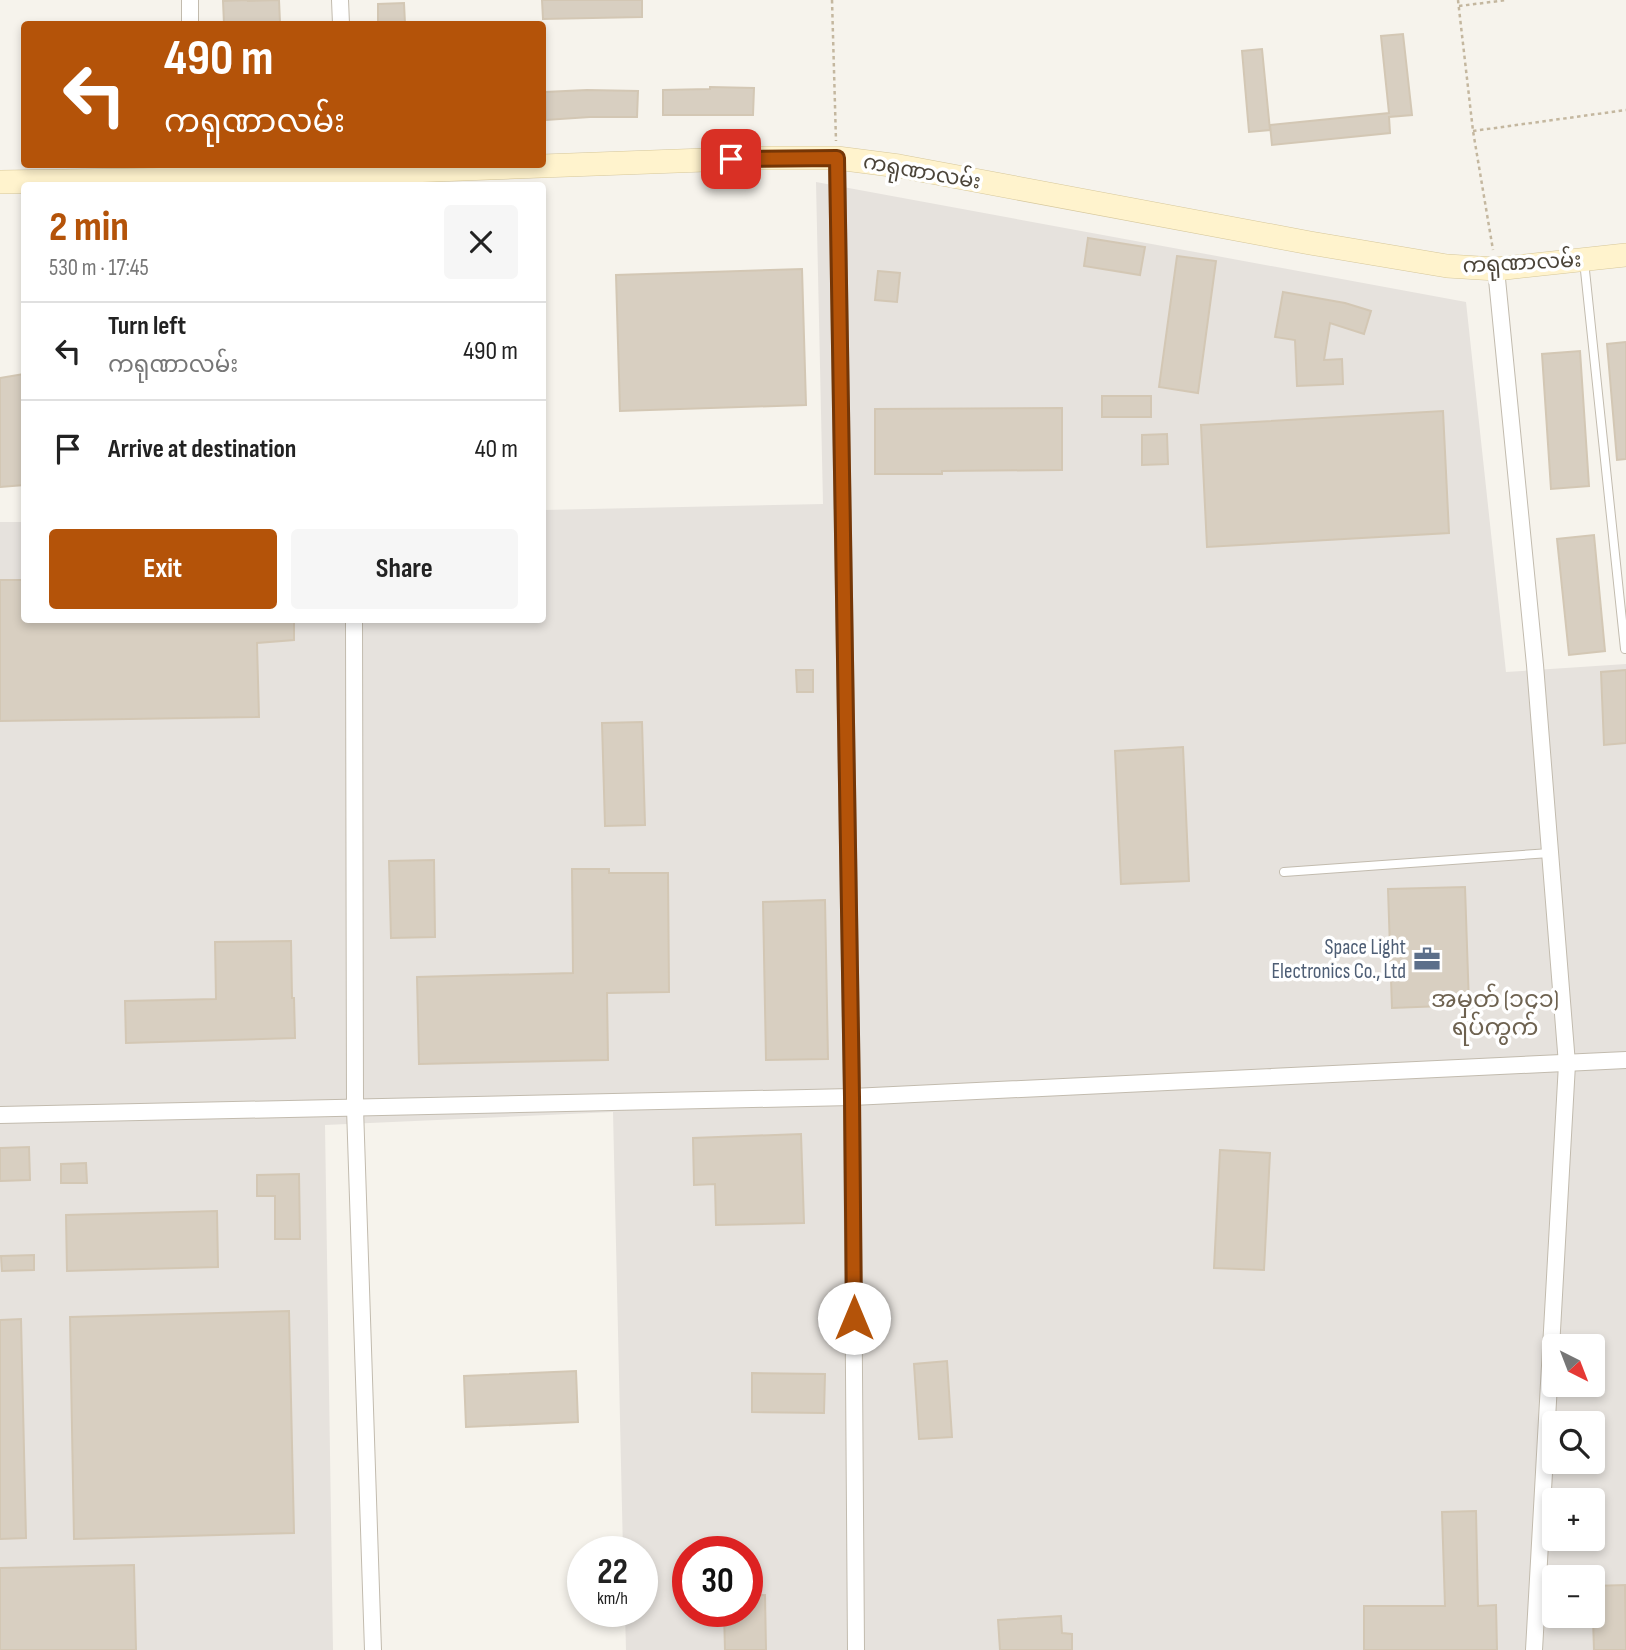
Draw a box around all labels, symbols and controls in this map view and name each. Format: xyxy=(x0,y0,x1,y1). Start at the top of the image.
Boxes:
text: 490 m xyxy=(164,30,274,89)
icon: left xyxy=(49,49,140,140)
text: ကရုဏာလမ်း xyxy=(164,103,345,142)
pin xyxy=(701,129,761,189)
icon: arrive xyxy=(712,140,750,178)
street label: ကရုဏာလမ်း xyxy=(861,145,983,199)
text: 2 min xyxy=(49,202,129,253)
button: close xyxy=(444,205,518,279)
street label: ကရုဏာလမ်း xyxy=(1462,243,1582,283)
text: 530 m · 17:45 xyxy=(49,254,149,282)
text: Turn left xyxy=(108,311,186,342)
icon: left xyxy=(49,332,87,370)
text: 490 m xyxy=(463,336,518,367)
text: ကရုဏာလမ်း xyxy=(108,351,238,379)
icon: arrive xyxy=(49,430,87,468)
text: Arrive at destination xyxy=(108,434,296,465)
text: 40 m xyxy=(475,434,518,465)
button: Exit xyxy=(49,529,277,609)
button: Share xyxy=(291,529,518,609)
place label: Space Light Electronics Co., Ltd xyxy=(1271,935,1406,984)
office icon: Space Light Electronics Co., Ltd xyxy=(1412,944,1442,974)
district label: အမှတ် (၁၄၁) ရပ်ကွက် xyxy=(1431,983,1559,1046)
position arrow xyxy=(817,1281,891,1355)
north arrow xyxy=(1542,1334,1605,1396)
map controls xyxy=(1542,1334,1605,1628)
button: search xyxy=(1542,1411,1605,1474)
button: + xyxy=(1542,1488,1605,1551)
speed limit sign: 30 xyxy=(672,1536,763,1627)
text: 22 xyxy=(597,1551,628,1594)
button: − xyxy=(1542,1565,1605,1628)
text: km/h xyxy=(597,1588,628,1609)

